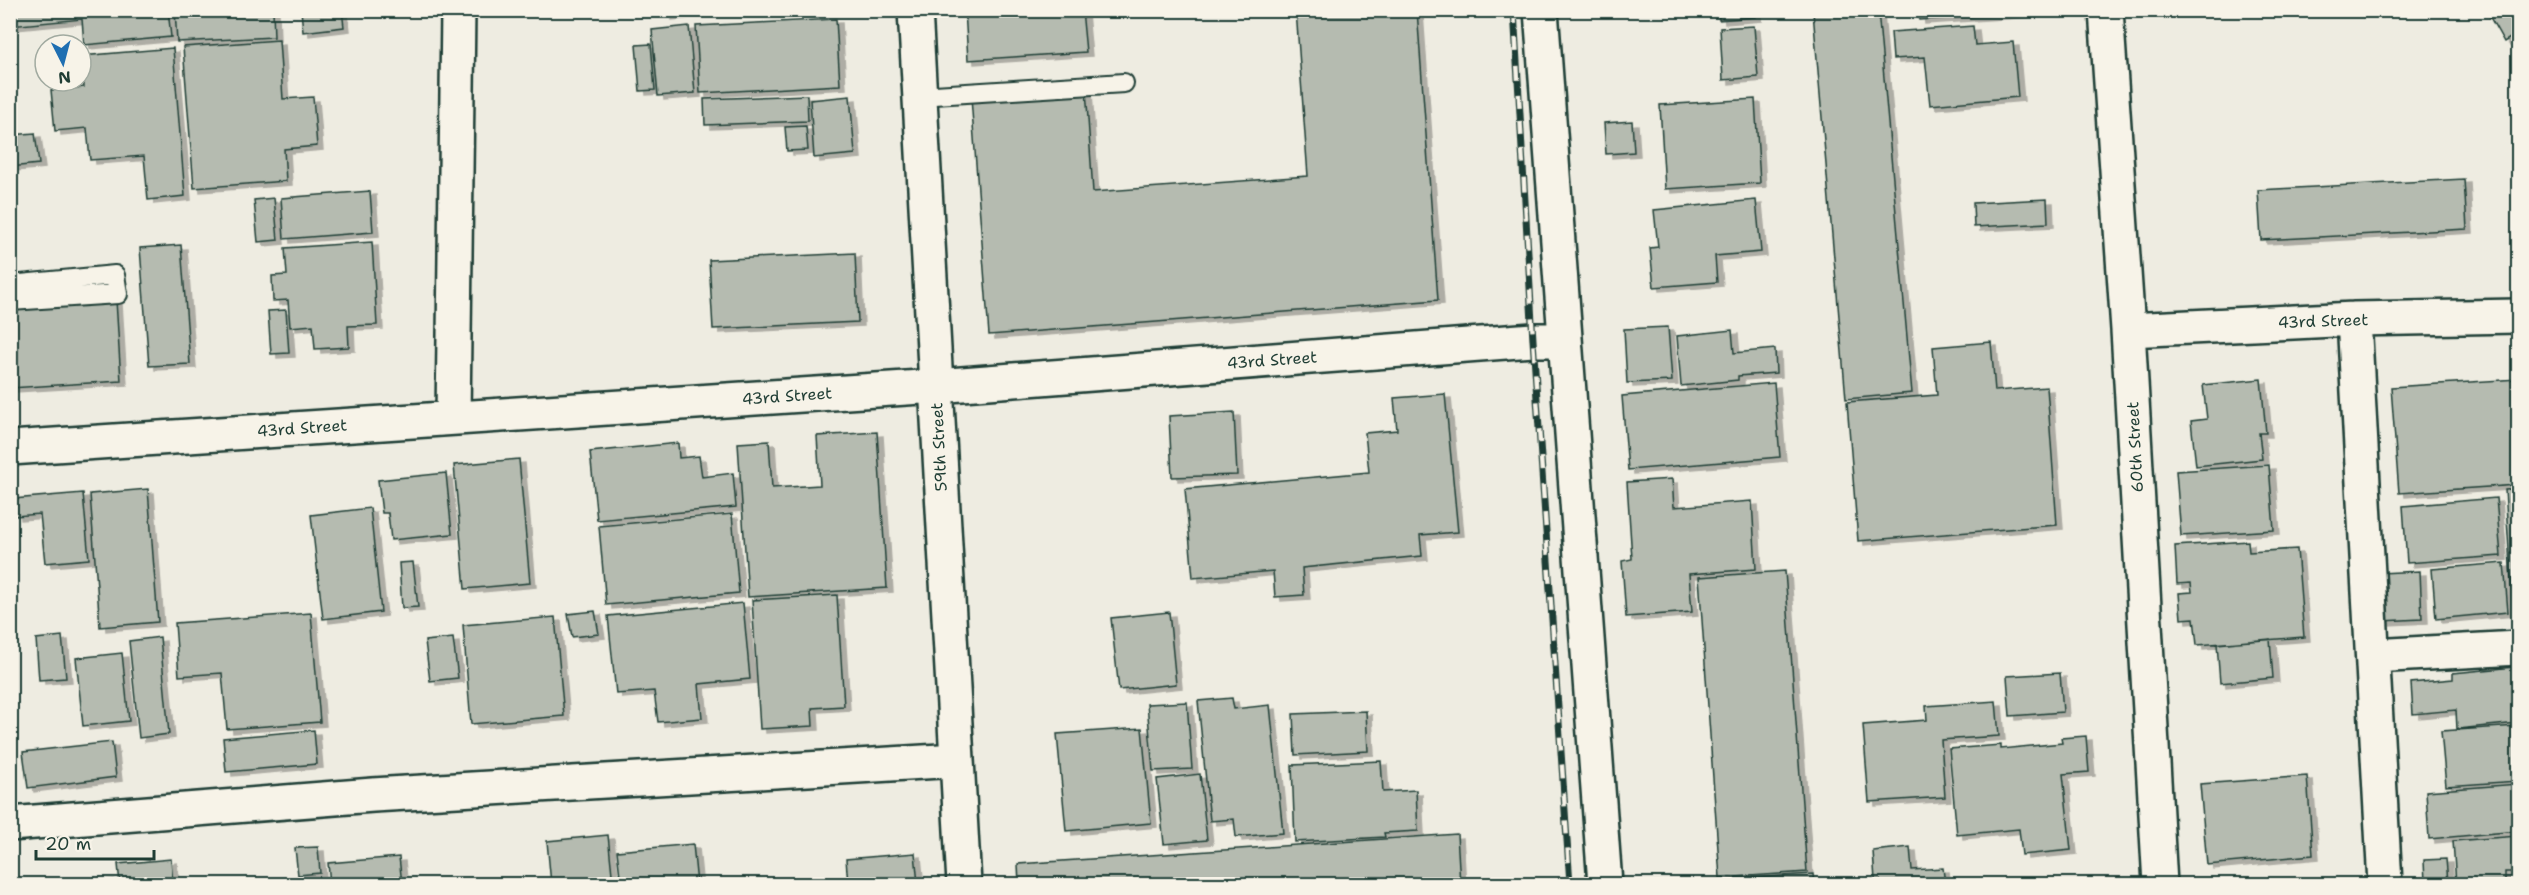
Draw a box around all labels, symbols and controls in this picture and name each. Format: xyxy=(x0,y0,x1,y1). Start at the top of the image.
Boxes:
north arrow xyxy=(33,33,93,93)
text: N xyxy=(57,66,72,89)
street label: 43rd Street xyxy=(2277,309,2369,333)
street label: 43rd Street xyxy=(1226,346,1318,374)
street label: 43rd Street xyxy=(741,382,833,410)
street label: 60th Street xyxy=(2122,401,2148,493)
street label: 59th Street xyxy=(926,402,952,492)
street label: 43rd Street xyxy=(256,414,348,442)
scale bar xyxy=(36,823,154,861)
text: 20 m xyxy=(45,832,91,856)

